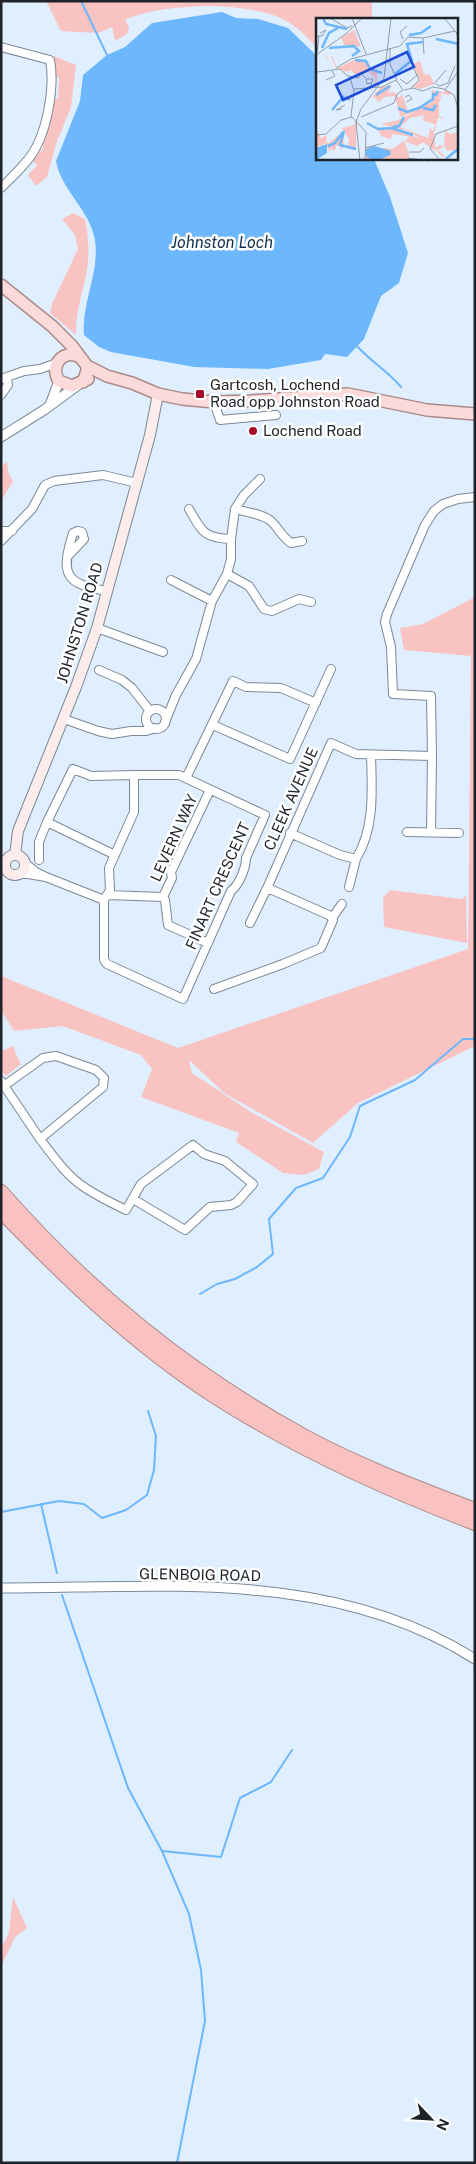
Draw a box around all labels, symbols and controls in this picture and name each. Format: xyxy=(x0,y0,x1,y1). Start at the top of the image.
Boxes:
inset map xyxy=(316,18,458,160)
water label: Johnston Loch xyxy=(171,233,273,252)
place label: Gartcosh, Lochend Road opp Johnston Road xyxy=(210,376,380,410)
marker: Gartcosh, Lochend Road opp Johnston Road xyxy=(194,388,206,400)
place label: Lochend Road xyxy=(263,422,362,439)
marker: Lochend Road xyxy=(247,425,259,437)
street label: JOHNSTON ROAD xyxy=(53,560,106,685)
street label: CLEEK AVENUE xyxy=(260,745,321,853)
street label: LEVERN WAY xyxy=(147,792,200,884)
street label: FINART CRESCENT xyxy=(182,820,253,952)
street label: GLENBOIG ROAD xyxy=(139,1565,261,1584)
north arrow xyxy=(406,2094,456,2144)
text: N xyxy=(433,2116,452,2133)

